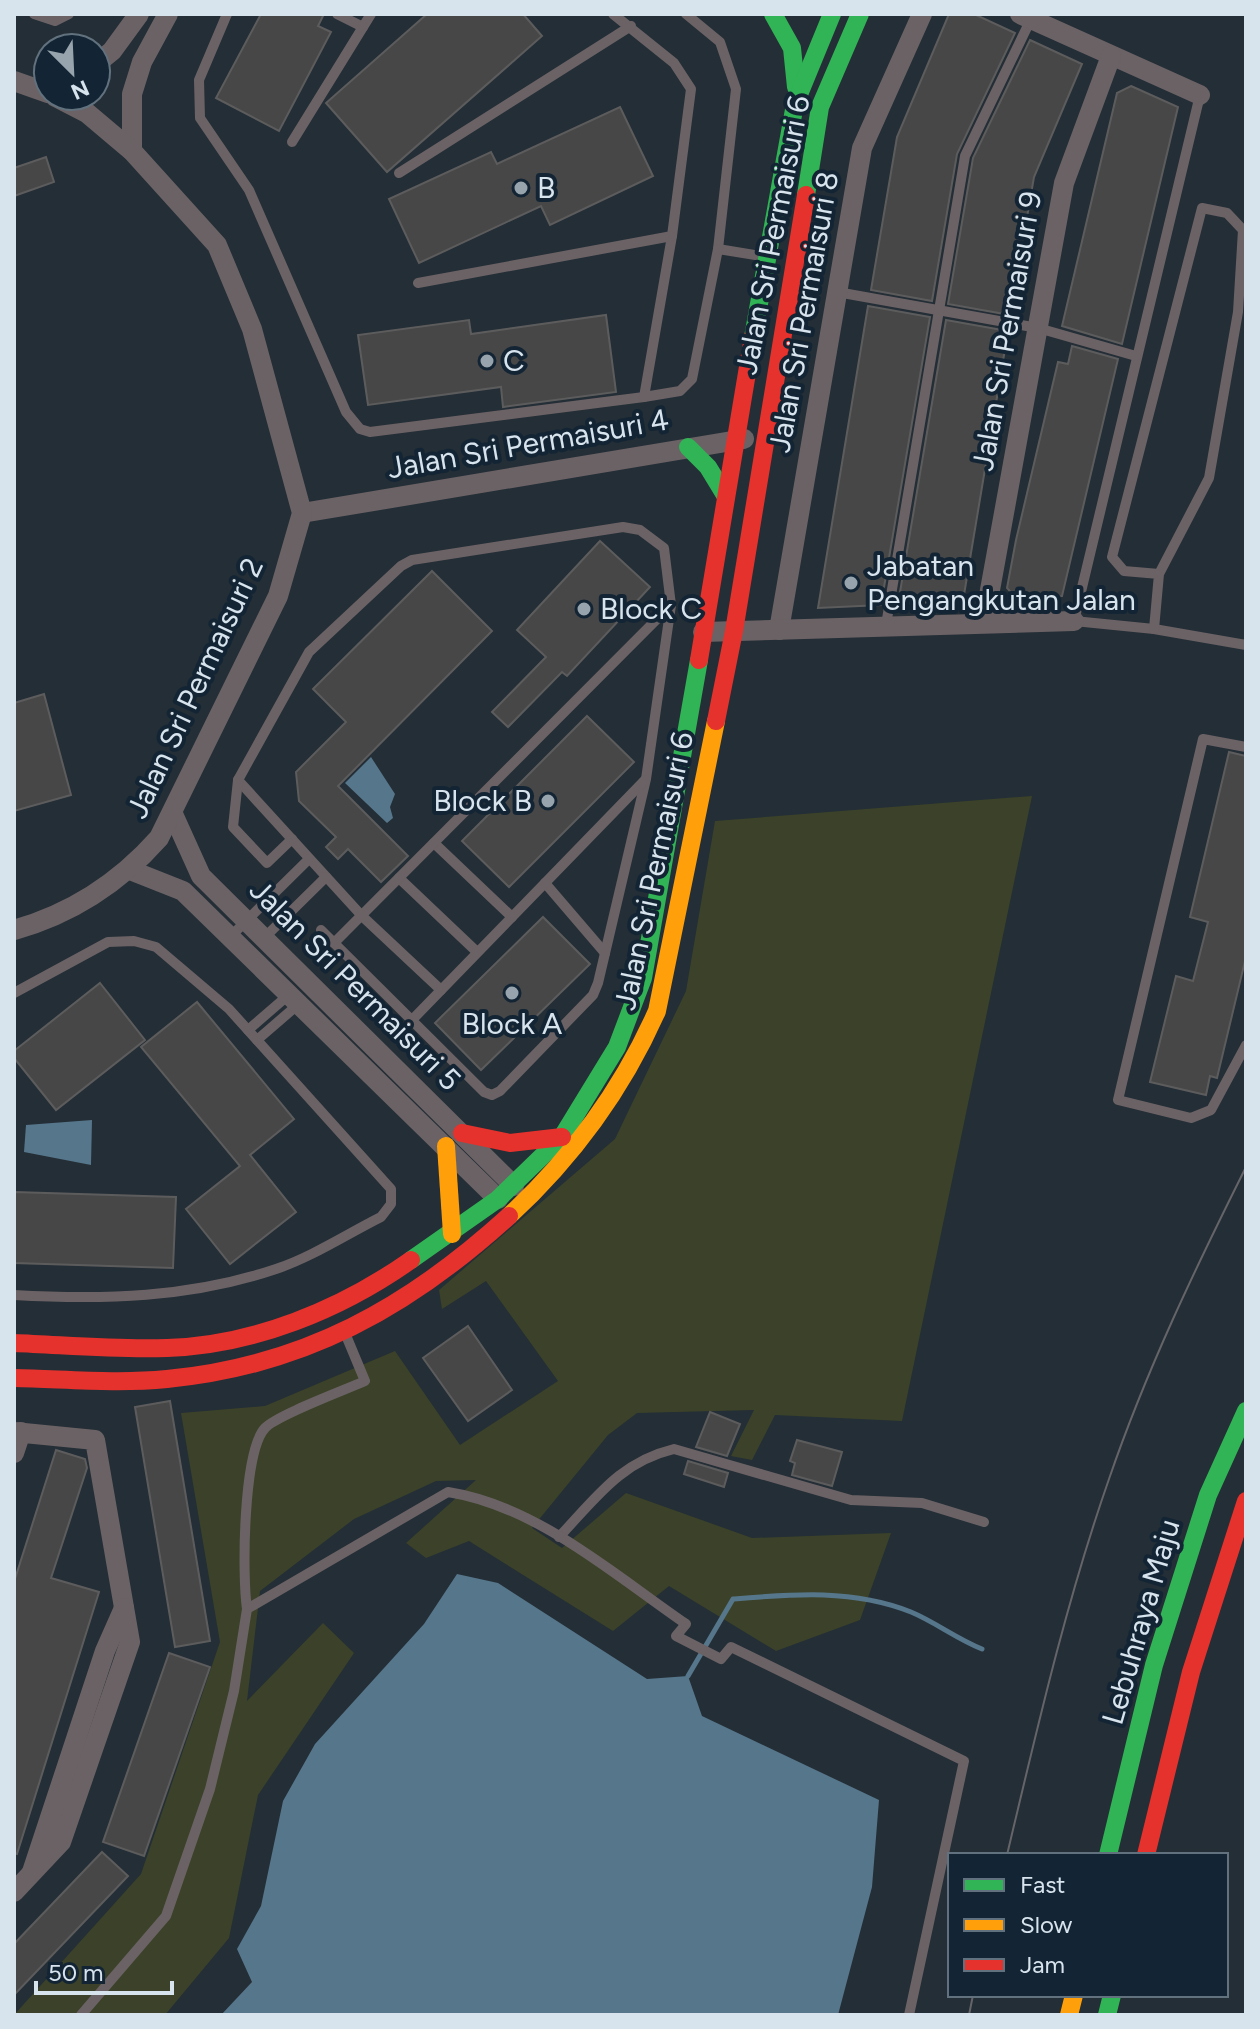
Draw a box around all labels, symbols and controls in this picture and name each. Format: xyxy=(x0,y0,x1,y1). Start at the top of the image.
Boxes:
north arrow xyxy=(32,32,112,112)
text: N xyxy=(67,74,93,106)
street label: Jalan Sri Permaisuri 6 xyxy=(727,92,818,377)
street label: Jalan Sri Permaisuri 8 xyxy=(761,168,846,455)
place label: B xyxy=(537,169,555,206)
marker: B xyxy=(512,179,530,197)
street label: Jalan Sri Permaisuri 9 xyxy=(964,188,1049,474)
place label: C xyxy=(503,342,525,379)
marker: C xyxy=(478,352,496,370)
street label: Jalan Sri Permaisuri 4 xyxy=(384,401,671,486)
place label: Jabatan Pengangkutan Jalan xyxy=(867,547,1136,618)
street label: Jalan Sri Permaisuri 2 xyxy=(118,552,271,824)
marker: Jabatan Pengangkutan Jalan xyxy=(842,574,860,592)
place label: Block C xyxy=(600,590,702,627)
marker: Block C xyxy=(575,600,593,618)
street label: Jalan Sri Permaisuri 6 xyxy=(606,728,701,1013)
place label: Block B xyxy=(433,782,532,819)
marker: Block B xyxy=(539,792,557,810)
street label: Jalan Sri Permaisuri 5 xyxy=(242,871,469,1098)
marker: Block A xyxy=(503,984,521,1002)
place label: Block A xyxy=(462,1005,563,1042)
street label: Lebuhraya Maju xyxy=(1094,1515,1188,1729)
legend xyxy=(948,1853,1228,1997)
text: Fast xyxy=(1020,1870,1065,1899)
text: Slow xyxy=(1020,1910,1073,1939)
scale bar xyxy=(36,1945,172,1995)
text: Jam xyxy=(1020,1950,1065,1979)
text: 50 m xyxy=(48,1958,104,1987)

